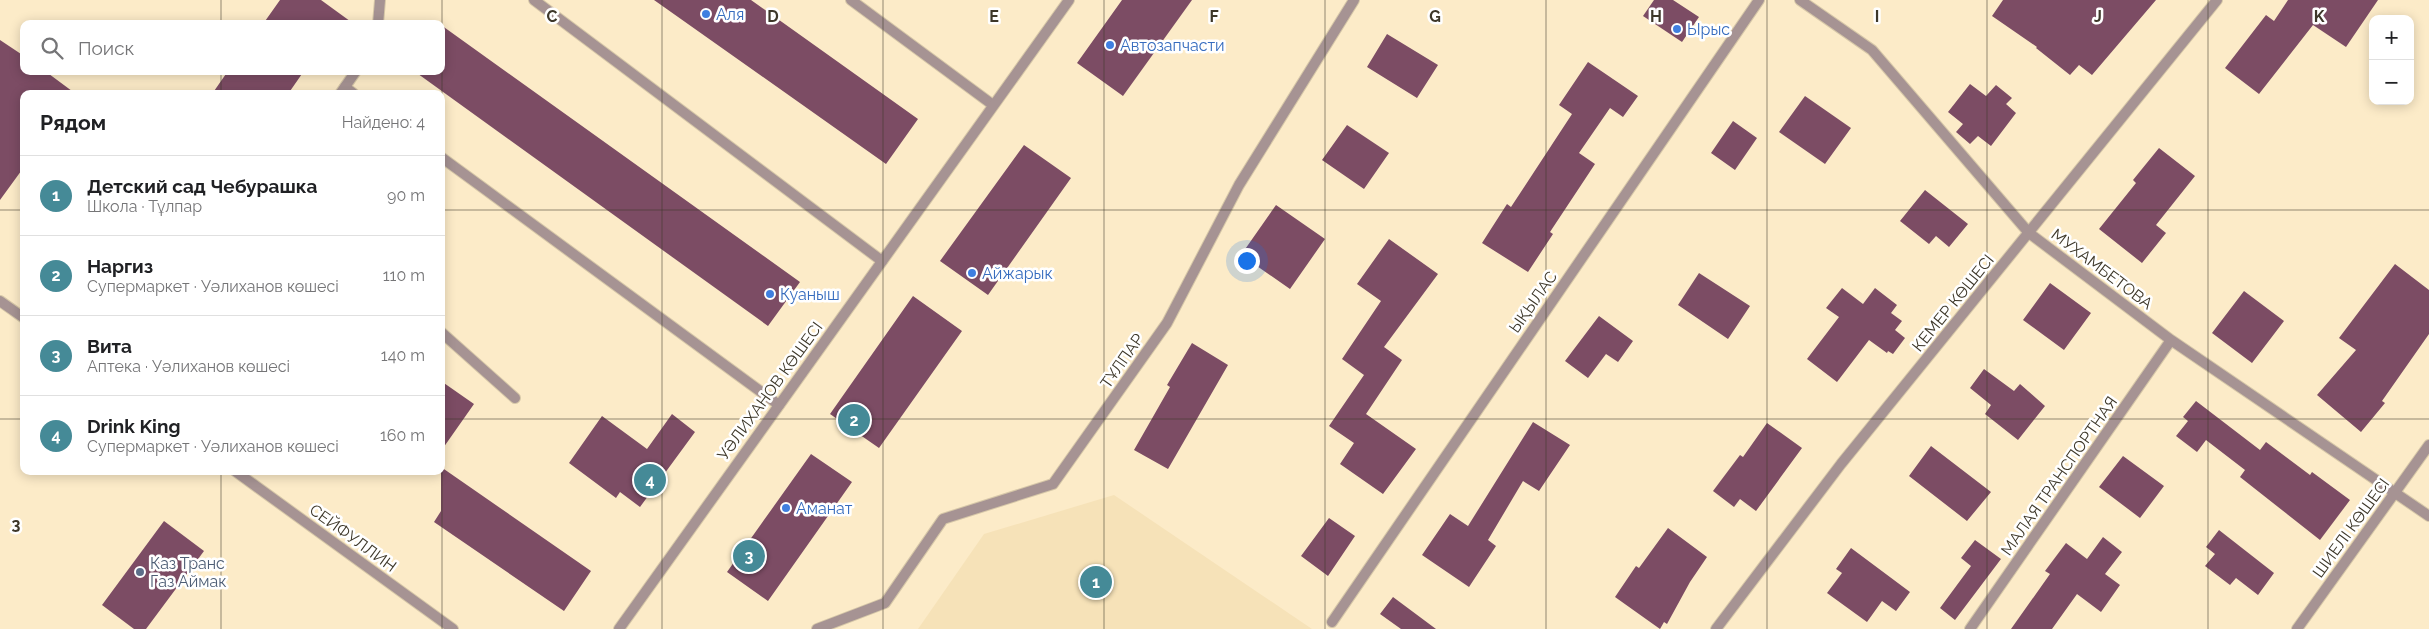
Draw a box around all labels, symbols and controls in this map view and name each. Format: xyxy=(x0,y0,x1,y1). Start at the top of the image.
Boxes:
place label: Аля xyxy=(716,5,744,24)
text: C xyxy=(547,7,558,26)
text: D xyxy=(767,7,779,26)
text: E xyxy=(989,7,999,26)
text: F xyxy=(1209,7,1219,26)
text: G xyxy=(1429,7,1441,26)
text: H xyxy=(1650,7,1662,26)
text: I xyxy=(1875,7,1879,26)
text: J xyxy=(2094,7,2102,26)
text: K xyxy=(2314,7,2325,26)
marker: Аля xyxy=(700,8,712,20)
map controls xyxy=(2369,15,2414,105)
button: + xyxy=(2369,15,2414,60)
search box xyxy=(20,20,445,75)
place label: Ырыс xyxy=(1687,20,1730,39)
marker: Ырыс xyxy=(1671,23,1683,35)
icon: search xyxy=(38,34,66,62)
place label: Автозапчасти xyxy=(1120,36,1225,55)
text: Поиск xyxy=(78,37,134,59)
marker: Автозапчасти xyxy=(1104,39,1116,51)
button: − xyxy=(2369,60,2414,105)
text: Рядом xyxy=(40,110,106,135)
text: Найдено: 4 xyxy=(342,113,425,132)
text: Детский сад Чебурашка xyxy=(87,175,317,197)
text: 1 xyxy=(52,186,60,205)
text: 90 m xyxy=(387,186,425,205)
text: Школа · Тұлпар xyxy=(87,197,202,216)
street label: МУХАМБЕТОВА xyxy=(2048,225,2156,313)
your location xyxy=(1234,248,1260,274)
street label: КЕМЕР КӨШЕСІ xyxy=(1908,251,1998,355)
text: Наргиз xyxy=(87,255,153,277)
place label: Айжарык xyxy=(982,264,1053,283)
text: 2 xyxy=(51,266,61,285)
text: 110 m xyxy=(383,266,425,285)
marker: Айжарык xyxy=(966,267,978,279)
street label: ЫҚЫЛАС xyxy=(1505,268,1561,336)
text: Супермаркет · Уәлиханов көшесі xyxy=(87,277,339,296)
place label: Куаныш xyxy=(780,285,840,304)
marker: Куаныш xyxy=(764,288,776,300)
street label: УӘЛИХАНОВ КӨШЕСІ xyxy=(713,318,827,464)
street label: ТҰЛПАР xyxy=(1096,330,1148,392)
text: Вита xyxy=(87,335,132,357)
text: 3 xyxy=(52,346,60,365)
text: 140 m xyxy=(381,346,425,365)
text: Аптека · Уәлиханов көшесі xyxy=(87,357,290,376)
street label: МАЛАЯ ТРАНСПОРТНАЯ xyxy=(1997,393,2121,559)
pin: 2 xyxy=(838,401,870,439)
text: Drink King xyxy=(87,415,180,437)
text: 4 xyxy=(51,426,61,445)
text: 160 m xyxy=(380,426,425,445)
text: Супермаркет · Уәлиханов көшесі xyxy=(87,437,339,456)
pin: 4 xyxy=(634,461,666,499)
street label: ШИЕЛІ КӨШЕСІ xyxy=(2309,475,2393,581)
place label: Аманат xyxy=(796,499,853,518)
street label: СЕЙФУЛЛИН xyxy=(306,500,400,576)
marker: Аманат xyxy=(780,502,792,514)
text: 3 xyxy=(12,515,21,534)
pin: 3 xyxy=(733,537,765,575)
place label: Каз Транс Газ Аймак xyxy=(150,554,227,591)
pin: 1 xyxy=(1080,563,1112,601)
marker: Каз Транс Газ Аймак xyxy=(134,566,146,578)

